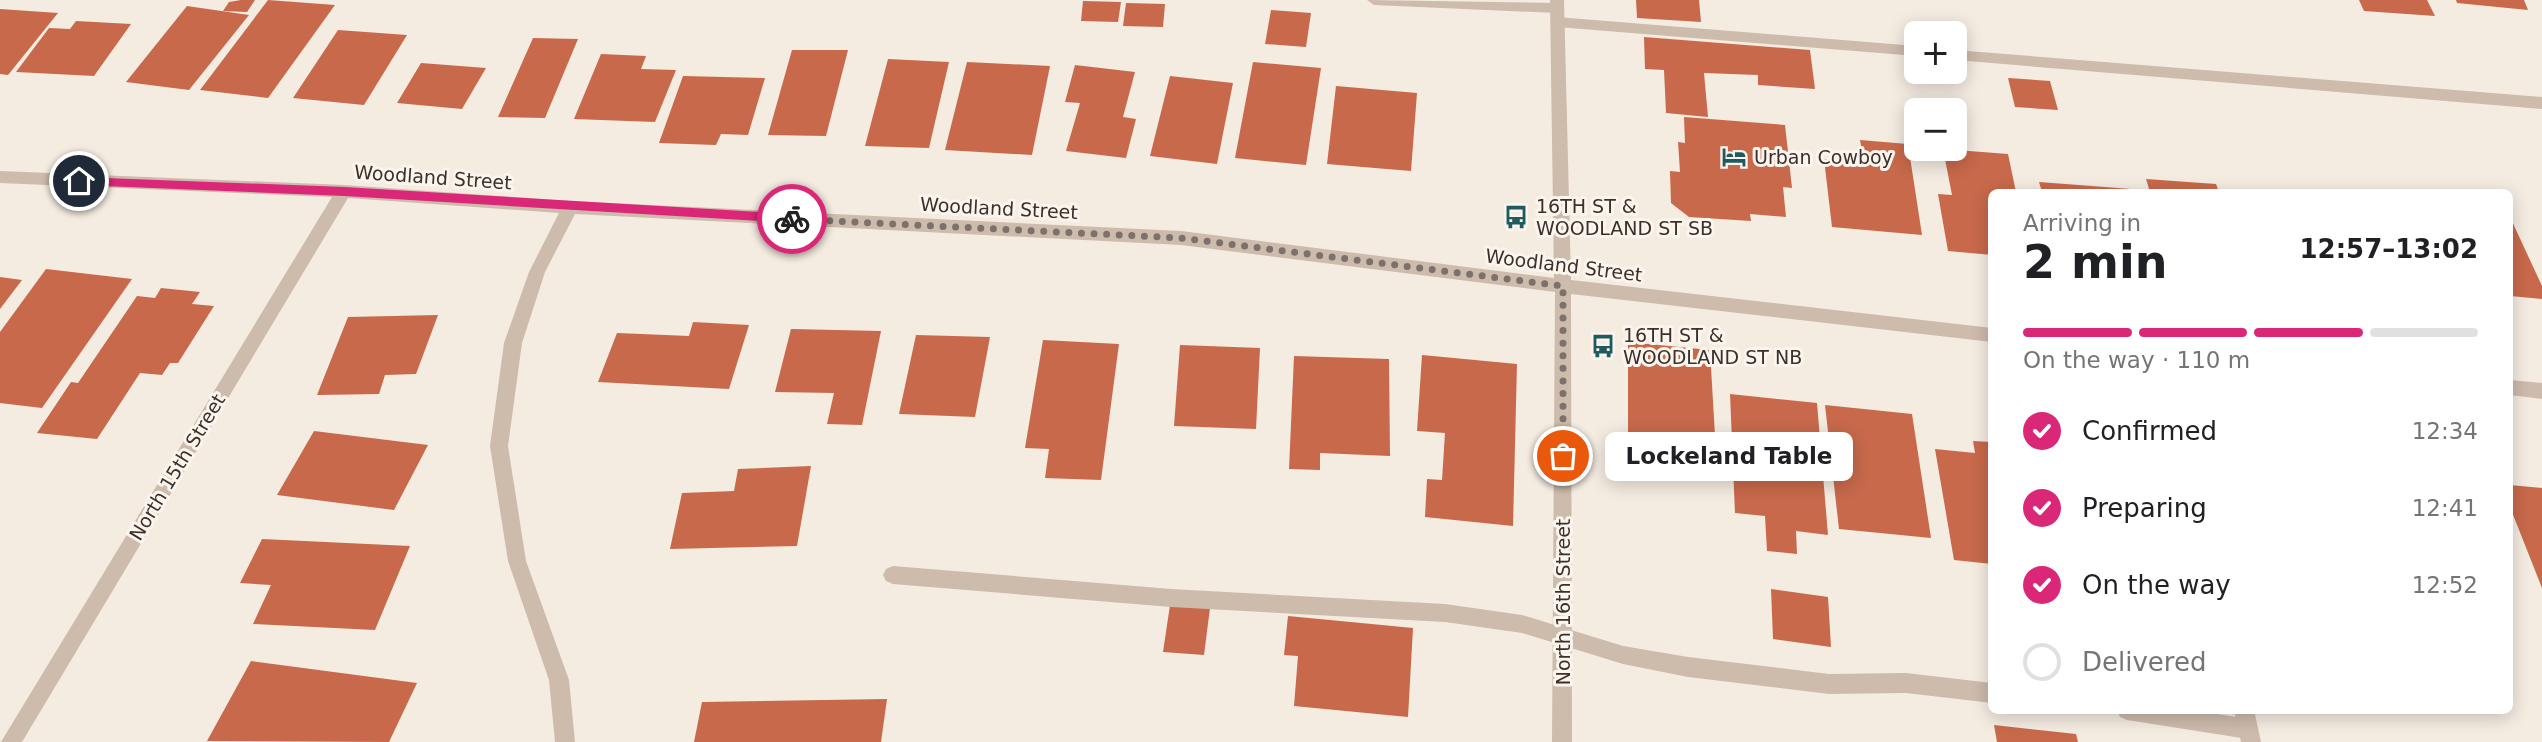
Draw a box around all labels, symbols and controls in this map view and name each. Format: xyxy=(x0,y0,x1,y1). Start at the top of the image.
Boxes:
map controls xyxy=(1904,21,1967,161)
button: + xyxy=(1904,21,1967,84)
button: − xyxy=(1904,98,1967,161)
hotel icon: Urban Cowboy xyxy=(1720,143,1748,171)
place label: Urban Cowboy xyxy=(1754,146,1893,168)
pin xyxy=(49,151,109,211)
street label: Woodland Street xyxy=(354,161,512,193)
icon: home xyxy=(60,162,98,200)
courier xyxy=(757,184,827,254)
street label: Woodland Street xyxy=(920,193,1078,223)
place label: 16TH ST & WOODLAND ST SB xyxy=(1536,195,1713,239)
icon: bike xyxy=(773,200,811,238)
bus stop icon: 16TH ST & WOODLAND ST SB xyxy=(1502,203,1530,231)
text: Arriving in xyxy=(2023,210,2141,236)
text: 12:57–13:02 xyxy=(2299,234,2478,264)
text: 2 min xyxy=(2023,235,2167,289)
street label: Woodland Street xyxy=(1484,244,1644,286)
place label: 16TH ST & WOODLAND ST NB xyxy=(1623,324,1802,368)
bus stop icon: 16TH ST & WOODLAND ST NB xyxy=(1589,332,1617,360)
text: On the way · 110 m xyxy=(2023,347,2250,373)
street label: North 15th Street xyxy=(125,390,229,544)
icon: check xyxy=(2023,412,2061,450)
text: Confirmed xyxy=(2082,416,2217,446)
text: 12:34 xyxy=(2412,418,2478,444)
pin xyxy=(1533,426,1593,486)
callout: Lockeland Table xyxy=(1605,432,1854,480)
icon: bag xyxy=(1544,437,1582,475)
text: Lockeland Table xyxy=(1626,443,1832,469)
icon: check xyxy=(2023,489,2061,527)
text: Preparing xyxy=(2082,493,2207,523)
text: 12:41 xyxy=(2412,495,2478,521)
street label: North 16th Street xyxy=(1552,519,1574,685)
icon: check xyxy=(2023,566,2061,604)
text: On the way xyxy=(2082,570,2231,600)
text: 12:52 xyxy=(2412,572,2478,598)
text: Delivered xyxy=(2082,647,2206,677)

